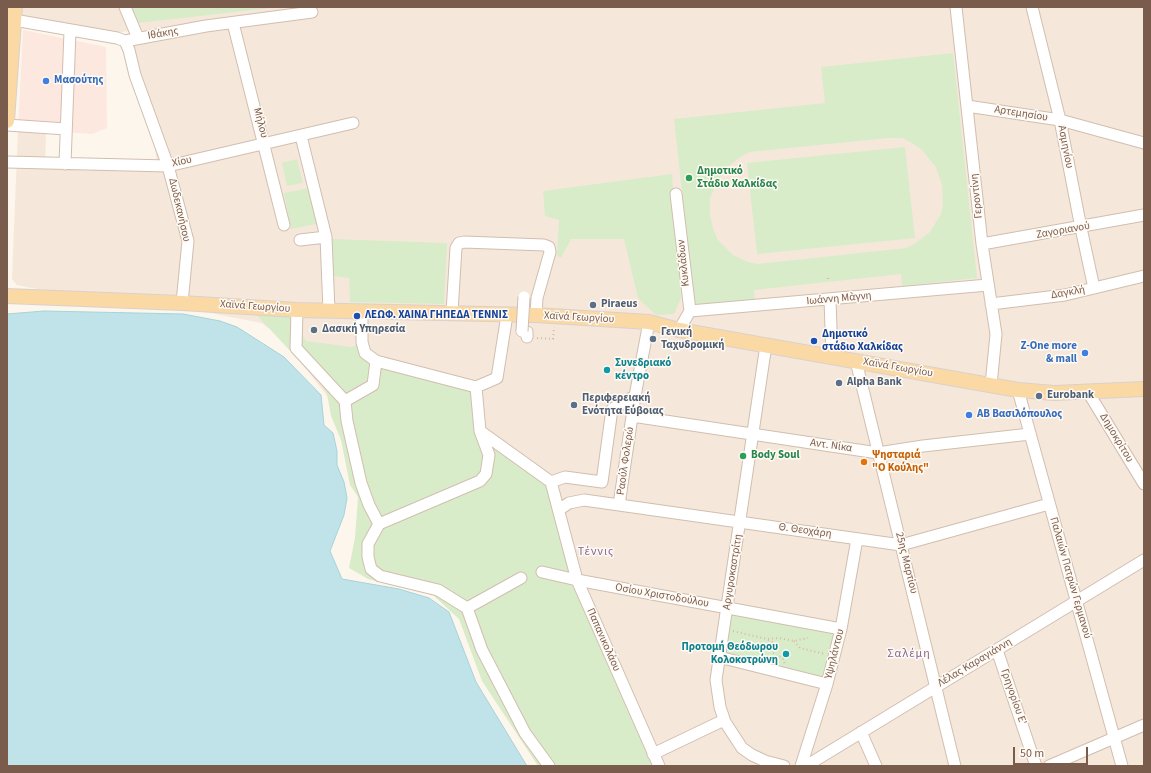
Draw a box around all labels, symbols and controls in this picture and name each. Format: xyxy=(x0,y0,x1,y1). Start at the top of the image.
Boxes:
street label: Ιθάκης xyxy=(147,25,179,43)
place label: Μασούτης xyxy=(54,74,103,88)
marker: Μασούτης xyxy=(41,76,51,86)
street label: Αρτεμησίου xyxy=(993,103,1049,125)
street label: Μήλου xyxy=(250,106,270,140)
street label: Ασμηνίου xyxy=(1054,124,1076,170)
street label: Χίου xyxy=(171,153,193,171)
place label: Δημοτικό Στάδιο Χαλκίδας xyxy=(697,165,777,191)
marker: Δημοτικό Στάδιο Χαλκίδας xyxy=(684,173,694,183)
street label: Γεροντίνη xyxy=(968,173,986,219)
street label: Δωδεκανήσου xyxy=(165,177,193,243)
street label: Ζαγοριανού xyxy=(1035,220,1091,242)
street label: Κυκλάδων xyxy=(675,239,693,287)
street label: Δαγκλή xyxy=(1050,284,1086,302)
street label: Ιωάννη Μὰγνη xyxy=(806,290,872,308)
street label: Χαϊνά Γεωργίου xyxy=(219,298,291,316)
place label: Piraeus xyxy=(601,298,637,312)
marker: Piraeus xyxy=(588,300,598,310)
place label: ΛΕΩΦ. ΧΑΙΝΑ ΓΗΠΕΔΑ ΤΕΝΝΙΣ xyxy=(365,309,508,323)
street label: Χαϊνά Γεωργίου xyxy=(543,310,615,326)
marker: ΛΕΩΦ. ΧΑΙΝΑ ΓΗΠΕΔΑ ΤΕΝΝΙΣ xyxy=(352,311,362,321)
place label: Δασική Υπηρεσία xyxy=(322,323,405,337)
marker: Δασική Υπηρεσία xyxy=(309,325,319,335)
place label: Γενική Ταχυδρομική xyxy=(661,326,724,352)
place label: Δημοτικό στάδιο Χαλκίδας xyxy=(822,328,903,354)
marker: Γενική Ταχυδρομική xyxy=(648,334,658,344)
marker: Δημοτικό στάδιο Χαλκίδας xyxy=(809,336,819,346)
place label: Z-One more & mall xyxy=(1020,340,1077,366)
marker: Z-One more & mall xyxy=(1080,348,1090,358)
street label: Χαϊνά Γεωργίου xyxy=(862,355,934,381)
place label: Συνεδριακό κέντρο xyxy=(615,357,671,383)
marker: Συνεδριακό κέντρο xyxy=(602,365,612,375)
place label: Alpha Bank xyxy=(847,376,902,390)
marker: Alpha Bank xyxy=(834,378,844,388)
place label: Eurobank xyxy=(1047,389,1094,403)
marker: Eurobank xyxy=(1034,391,1044,401)
place label: Περιφερειακή Ενότητα Εύβοιας xyxy=(582,392,664,418)
marker: Περιφερειακή Ενότητα Εύβοιας xyxy=(569,400,579,410)
place label: ΑΒ Βασιλόπουλος xyxy=(977,408,1062,422)
marker: ΑΒ Βασιλόπουλος xyxy=(964,410,974,420)
street label: Δημοκρίτου xyxy=(1096,411,1136,465)
street label: Ραούλ Φολερώ xyxy=(615,426,637,496)
street label: Αντ. Νίκα xyxy=(809,437,853,455)
place label: Body Soul xyxy=(751,449,800,463)
place label: Ψησταριά "Ο Κούλης" xyxy=(872,449,929,475)
marker: Body Soul xyxy=(738,451,748,461)
marker: Ψησταριά "Ο Κούλης" xyxy=(859,457,869,467)
street label: Παλαιών Πατρών Γερμανού xyxy=(1046,516,1094,640)
street label: Θ. Θεοχάρη xyxy=(778,521,832,541)
street label: 25ης Μαρτίου xyxy=(892,531,920,595)
street label: Αργυροκαστρίτη xyxy=(720,533,746,611)
district label: Τέννις xyxy=(578,545,614,559)
street label: Οσίου Χριστοδούλου xyxy=(614,581,710,611)
street label: Παπανικολάου xyxy=(583,606,623,674)
street label: Υψηλάντου xyxy=(822,628,848,680)
street label: Λέλας Καραγιάννη xyxy=(936,636,1014,690)
place label: Προτομή Θεόδωρου Κολοκοτρώνη xyxy=(681,641,778,667)
district label: Σαλέμη xyxy=(887,647,931,661)
marker: Προτομή Θεόδωρου Κολοκοτρώνη xyxy=(781,649,791,659)
street label: Γρηγορίου Ε' xyxy=(997,667,1029,727)
scale bar xyxy=(1015,739,1090,765)
text: 50 m xyxy=(1020,745,1044,762)

